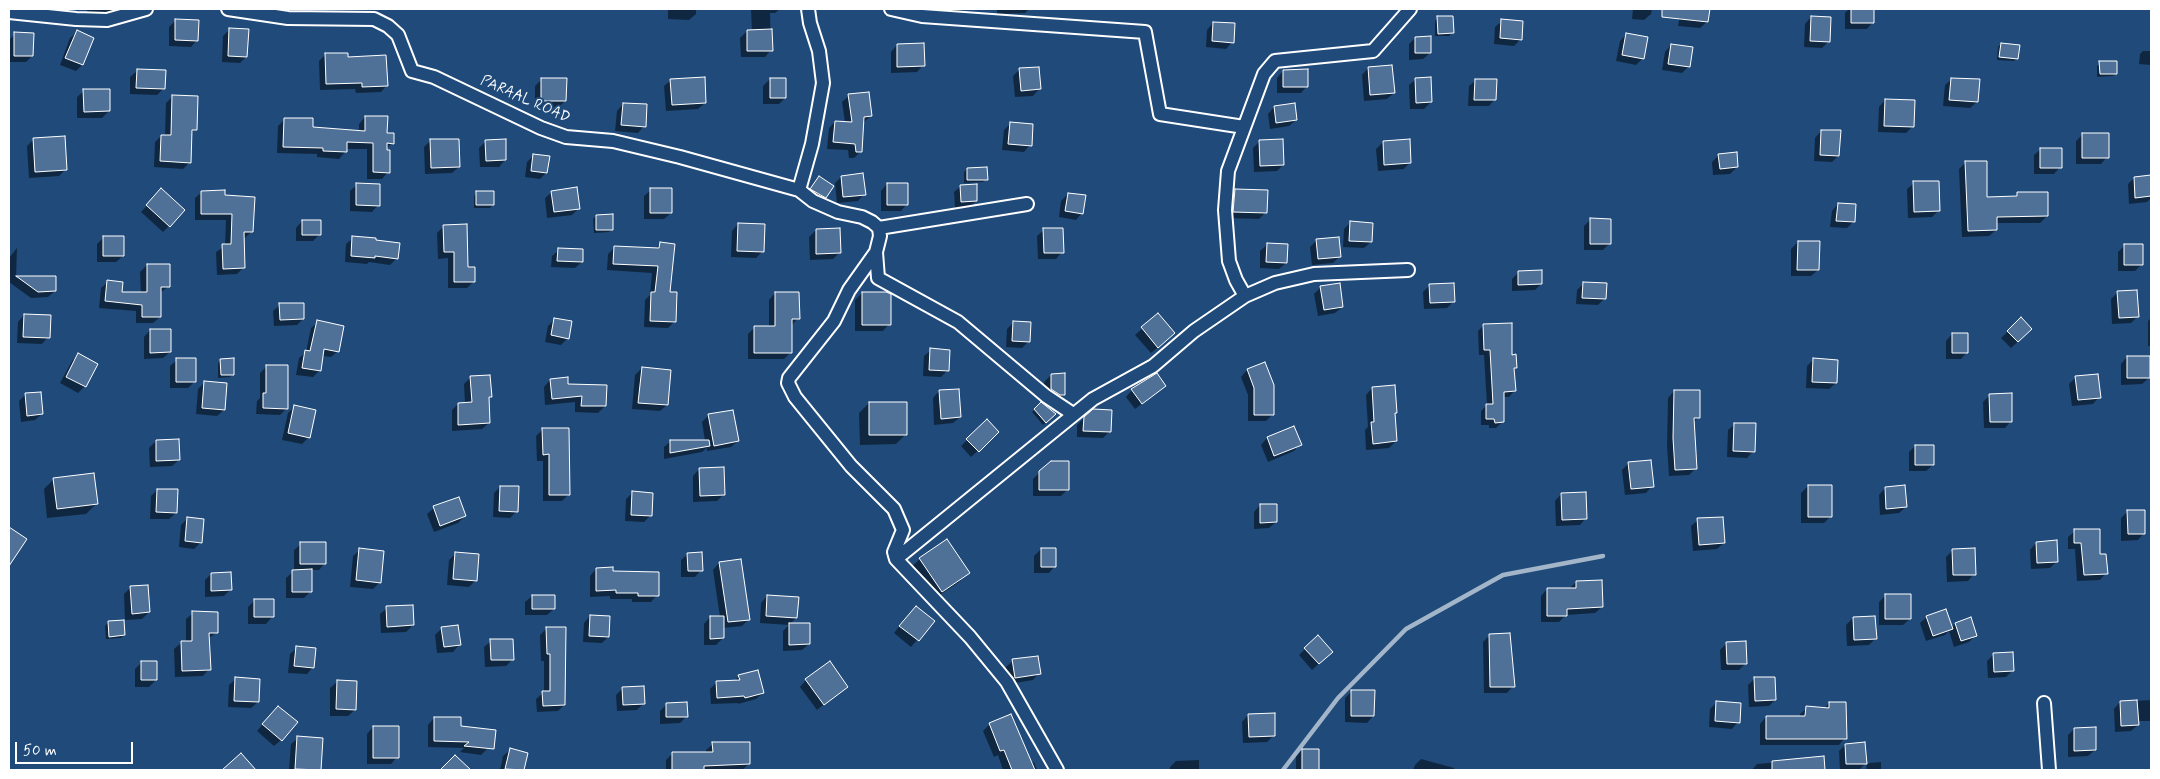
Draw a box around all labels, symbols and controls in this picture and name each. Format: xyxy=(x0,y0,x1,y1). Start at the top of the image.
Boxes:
street label: PARAAL ROAD xyxy=(477,72,573,128)
scale bar xyxy=(18,732,135,764)
text: 50 m xyxy=(23,741,57,761)

